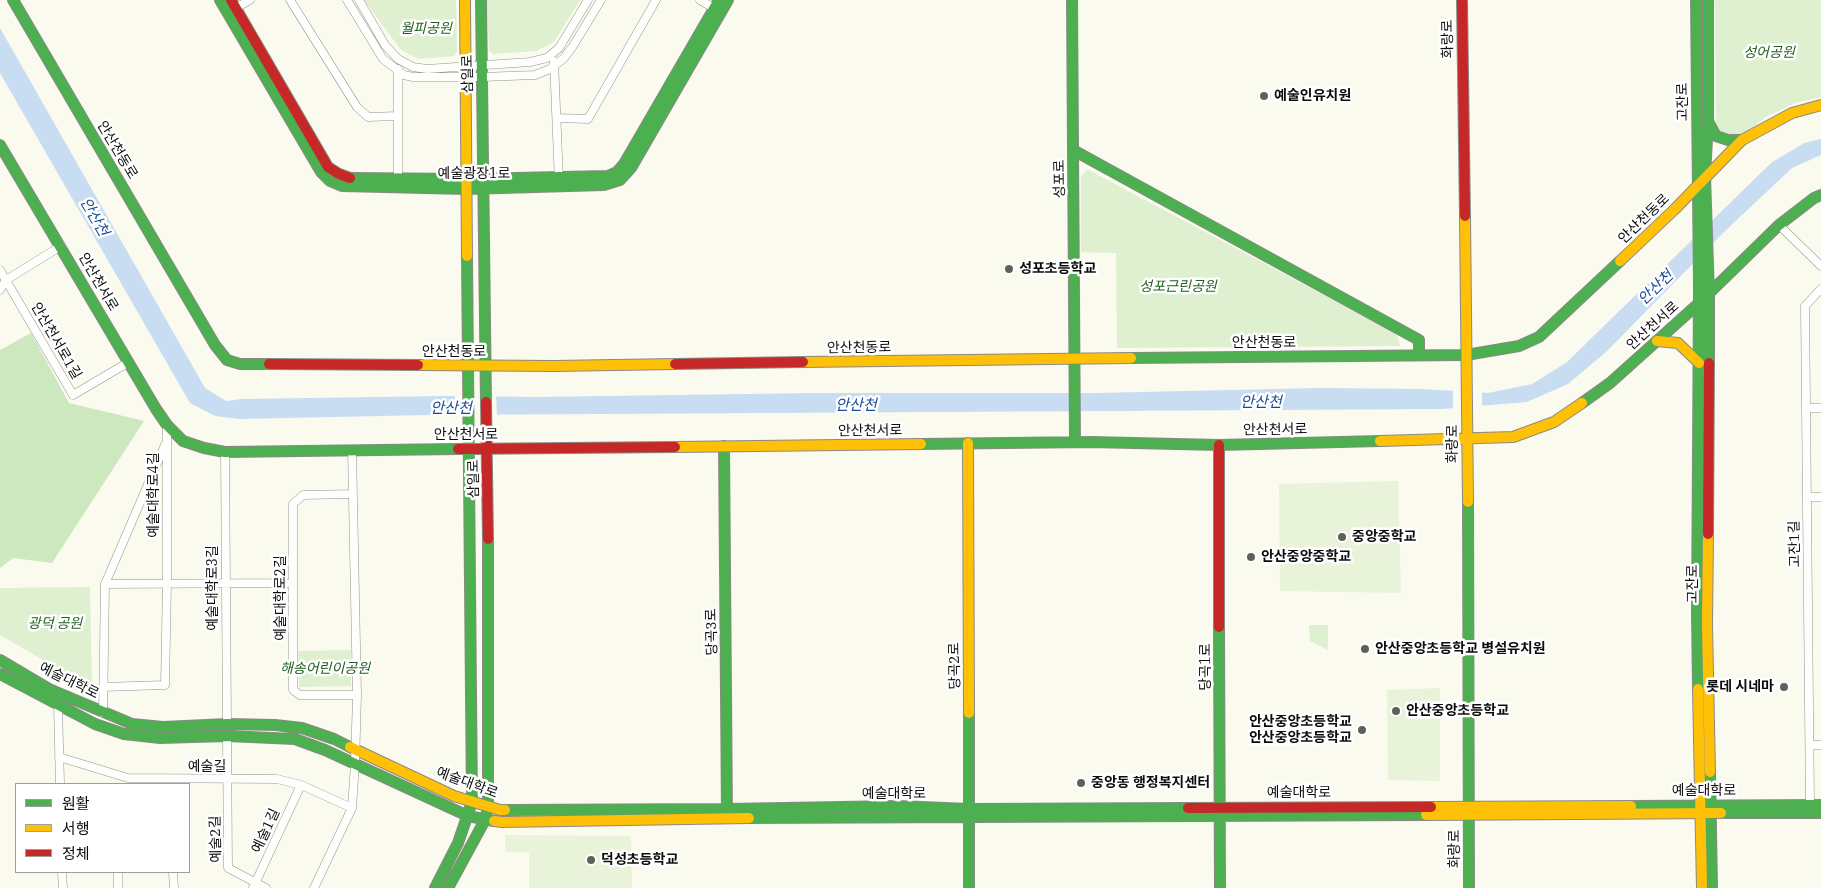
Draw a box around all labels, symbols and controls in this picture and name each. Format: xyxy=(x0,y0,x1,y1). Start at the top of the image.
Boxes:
street label: 화랑로 xyxy=(1439,20,1457,58)
park label: 월피공원 xyxy=(400,21,452,37)
park label: 성어공원 xyxy=(1743,45,1795,61)
street label: 삼일로 xyxy=(459,55,477,93)
street label: 고잔로 xyxy=(1674,83,1692,121)
place label: 예술인유치원 xyxy=(1274,88,1351,104)
marker: 예술인유치원 xyxy=(1258,90,1270,102)
street label: 안산천동로 xyxy=(93,118,141,182)
street label: 성포로 xyxy=(1051,160,1069,198)
street label: 예술광장1로 xyxy=(438,166,510,182)
street label: 안산천동로 xyxy=(1615,191,1673,247)
water label: 안산천 xyxy=(76,195,112,239)
street label: 안산천서로 xyxy=(75,250,121,314)
place label: 성포초등학교 xyxy=(1019,261,1096,277)
marker: 성포초등학교 xyxy=(1003,263,1015,275)
water label: 안산천 xyxy=(1635,267,1677,309)
park label: 성포근린공원 xyxy=(1139,279,1217,295)
street label: 안산천서로 xyxy=(1623,298,1683,354)
street label: 안산천서로1길 xyxy=(27,300,85,382)
street label: 안산천동로 xyxy=(1232,335,1296,351)
street label: 안산천동로 xyxy=(827,339,891,357)
street label: 안산천동로 xyxy=(422,344,486,360)
water label: 안산천 xyxy=(1240,394,1282,412)
water label: 안산천 xyxy=(835,397,877,415)
water label: 안산천 xyxy=(430,400,472,418)
street label: 안산천서로 xyxy=(1243,421,1307,439)
street label: 안산천서로 xyxy=(838,422,902,440)
street label: 화랑로 xyxy=(1445,425,1461,463)
street label: 안산천서로 xyxy=(434,427,498,443)
street label: 예술대학로4길 xyxy=(146,452,162,538)
street label: 삼일로 xyxy=(465,460,483,498)
street label: 고잔1길 xyxy=(1786,520,1804,568)
place label: 중앙중학교 xyxy=(1352,529,1416,545)
marker: 중앙중학교 xyxy=(1336,531,1348,543)
street label: 예술대학로3길 xyxy=(205,545,221,631)
place label: 안산중앙중학교 xyxy=(1261,549,1351,565)
marker: 안산중앙중학교 xyxy=(1245,551,1257,563)
street label: 예술대학로2길 xyxy=(273,555,289,641)
street label: 고잔로 xyxy=(1685,565,1701,603)
street label: 당곡3로 xyxy=(703,608,721,656)
park label: 광덕 공원 xyxy=(28,616,82,632)
place label: 안산중앙초등학교 병설유치원 xyxy=(1375,641,1546,657)
street label: 당곡2로 xyxy=(946,642,964,690)
street label: 당곡1로 xyxy=(1198,643,1214,691)
marker: 안산중앙초등학교 병설유치원 xyxy=(1359,643,1371,655)
street label: 예술대학로 xyxy=(36,659,102,703)
park label: 해송어린이공원 xyxy=(280,661,370,677)
place label: 롯데 시네마 xyxy=(1706,679,1774,695)
marker: 롯데 시네마 xyxy=(1778,681,1790,693)
place label: 안산중앙초등학교 xyxy=(1406,703,1509,719)
marker: 안산중앙초등학교 xyxy=(1390,705,1402,717)
place label: 안산중앙초등학교 안산중앙초등학교 xyxy=(1249,714,1352,746)
marker: 안산중앙초등학교 안산중앙초등학교 xyxy=(1356,724,1368,736)
street label: 예술길 xyxy=(188,759,226,775)
street label: 예술대학로 xyxy=(434,764,500,802)
place label: 중앙동 행정복지센터 xyxy=(1091,775,1210,791)
marker: 중앙동 행정복지센터 xyxy=(1075,777,1087,789)
legend xyxy=(15,783,190,873)
street label: 예술대학로 xyxy=(1672,783,1736,799)
street label: 예술대학로 xyxy=(1267,785,1331,801)
street label: 예술대학로 xyxy=(862,786,926,802)
text: 원활 xyxy=(62,794,90,813)
street label: 예술1길 xyxy=(248,806,284,856)
street label: 예술2길 xyxy=(207,815,225,863)
text: 서행 xyxy=(62,819,90,838)
street label: 화랑로 xyxy=(1447,830,1463,868)
text: 정체 xyxy=(62,844,90,863)
place label: 덕성초등학교 xyxy=(601,852,678,868)
marker: 덕성초등학교 xyxy=(585,854,597,866)

